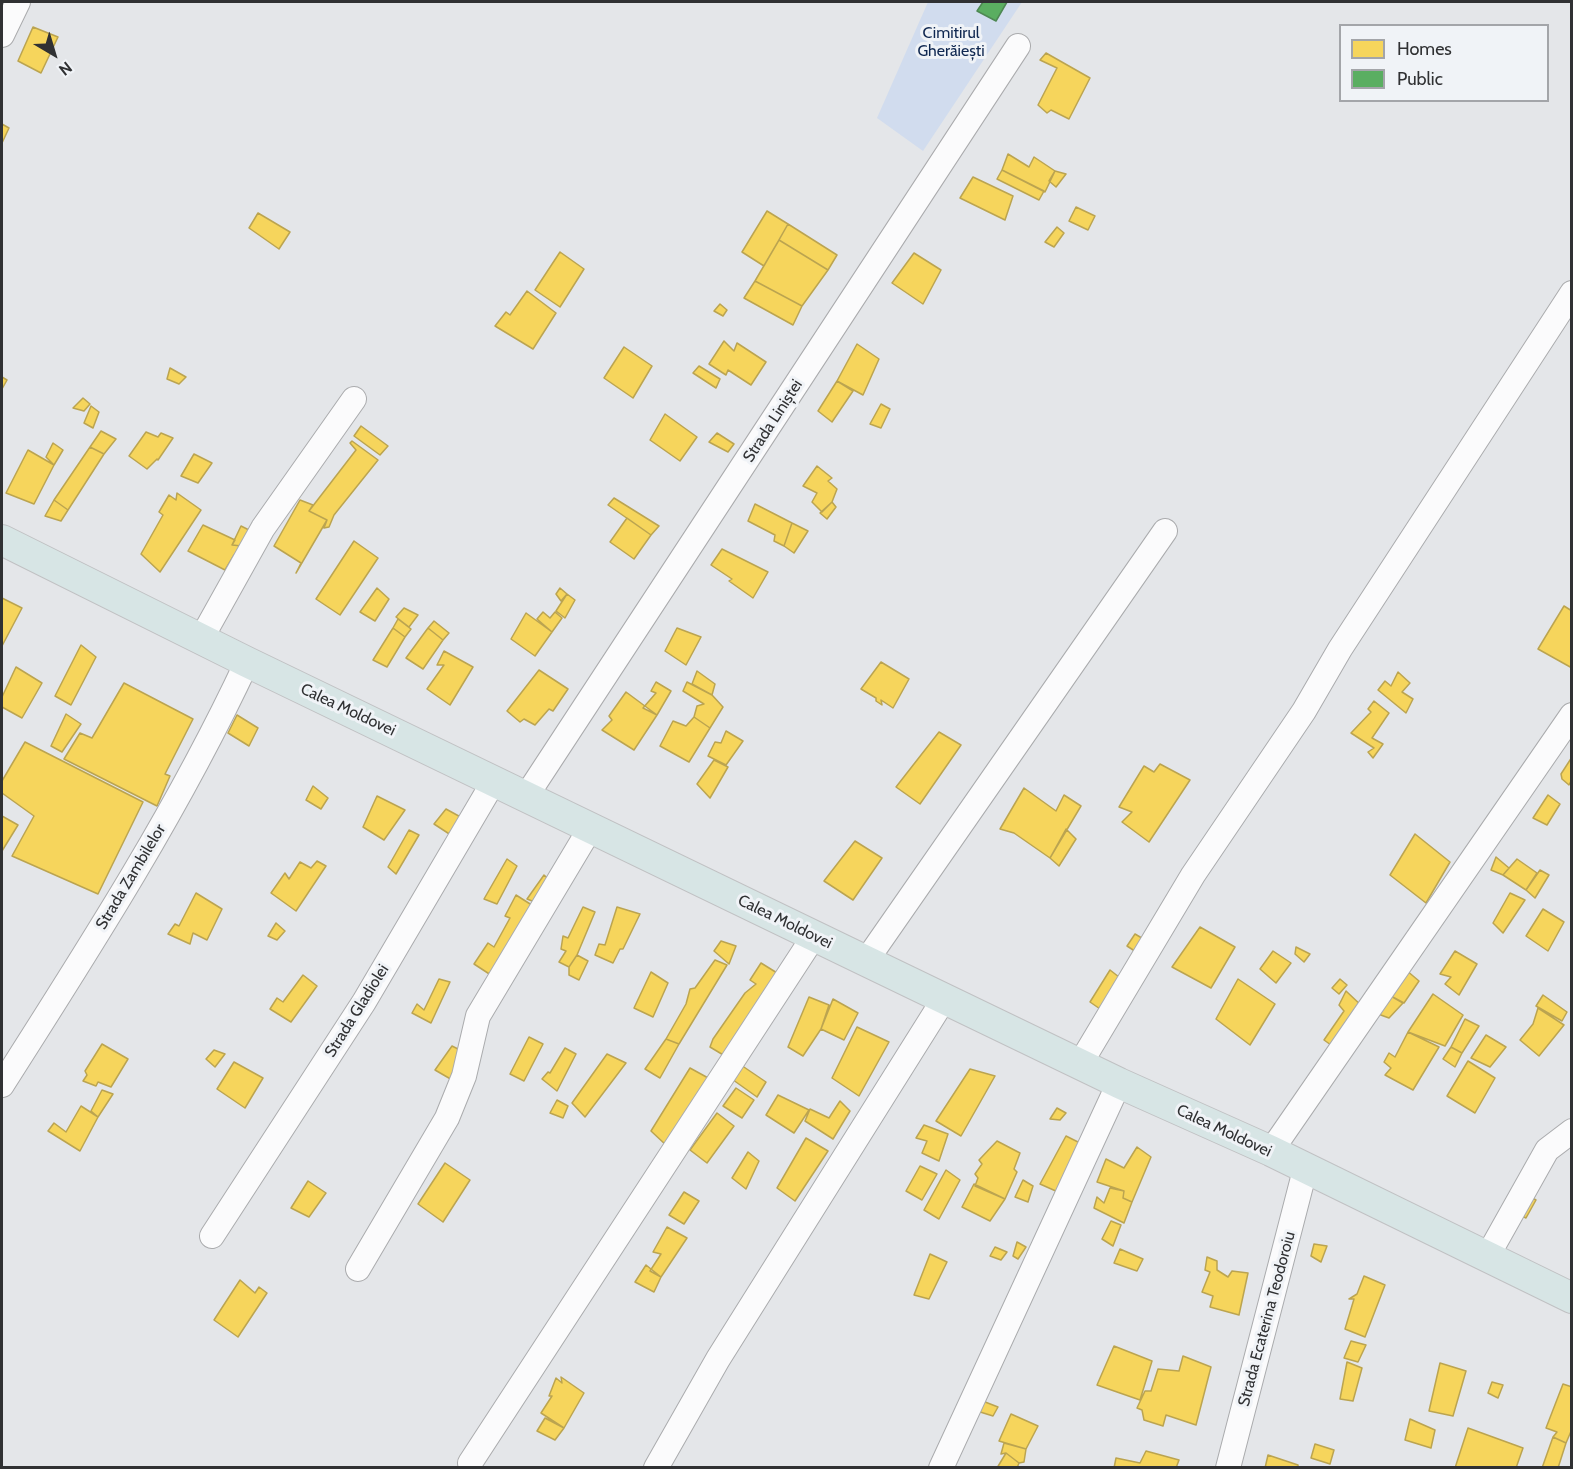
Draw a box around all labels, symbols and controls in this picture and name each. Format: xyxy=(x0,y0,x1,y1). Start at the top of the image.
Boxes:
park label: Cimitirul Gherăiești xyxy=(917,23,985,61)
north arrow xyxy=(24,24,84,84)
legend xyxy=(1339,24,1549,102)
text: Homes xyxy=(1397,38,1452,60)
text: N xyxy=(55,58,76,80)
text: Public xyxy=(1397,68,1443,90)
street label: Strada Liniștei xyxy=(739,376,807,466)
street label: Calea Moldovei xyxy=(297,680,399,740)
street label: Strada Zambilelor xyxy=(92,821,170,933)
street label: Calea Moldovei xyxy=(735,891,835,953)
street label: Strada Gladiolei xyxy=(321,961,393,1061)
street label: Calea Moldovei xyxy=(1173,1101,1275,1161)
street label: Strada Ecaterina Teodoroiu xyxy=(1234,1229,1300,1409)

